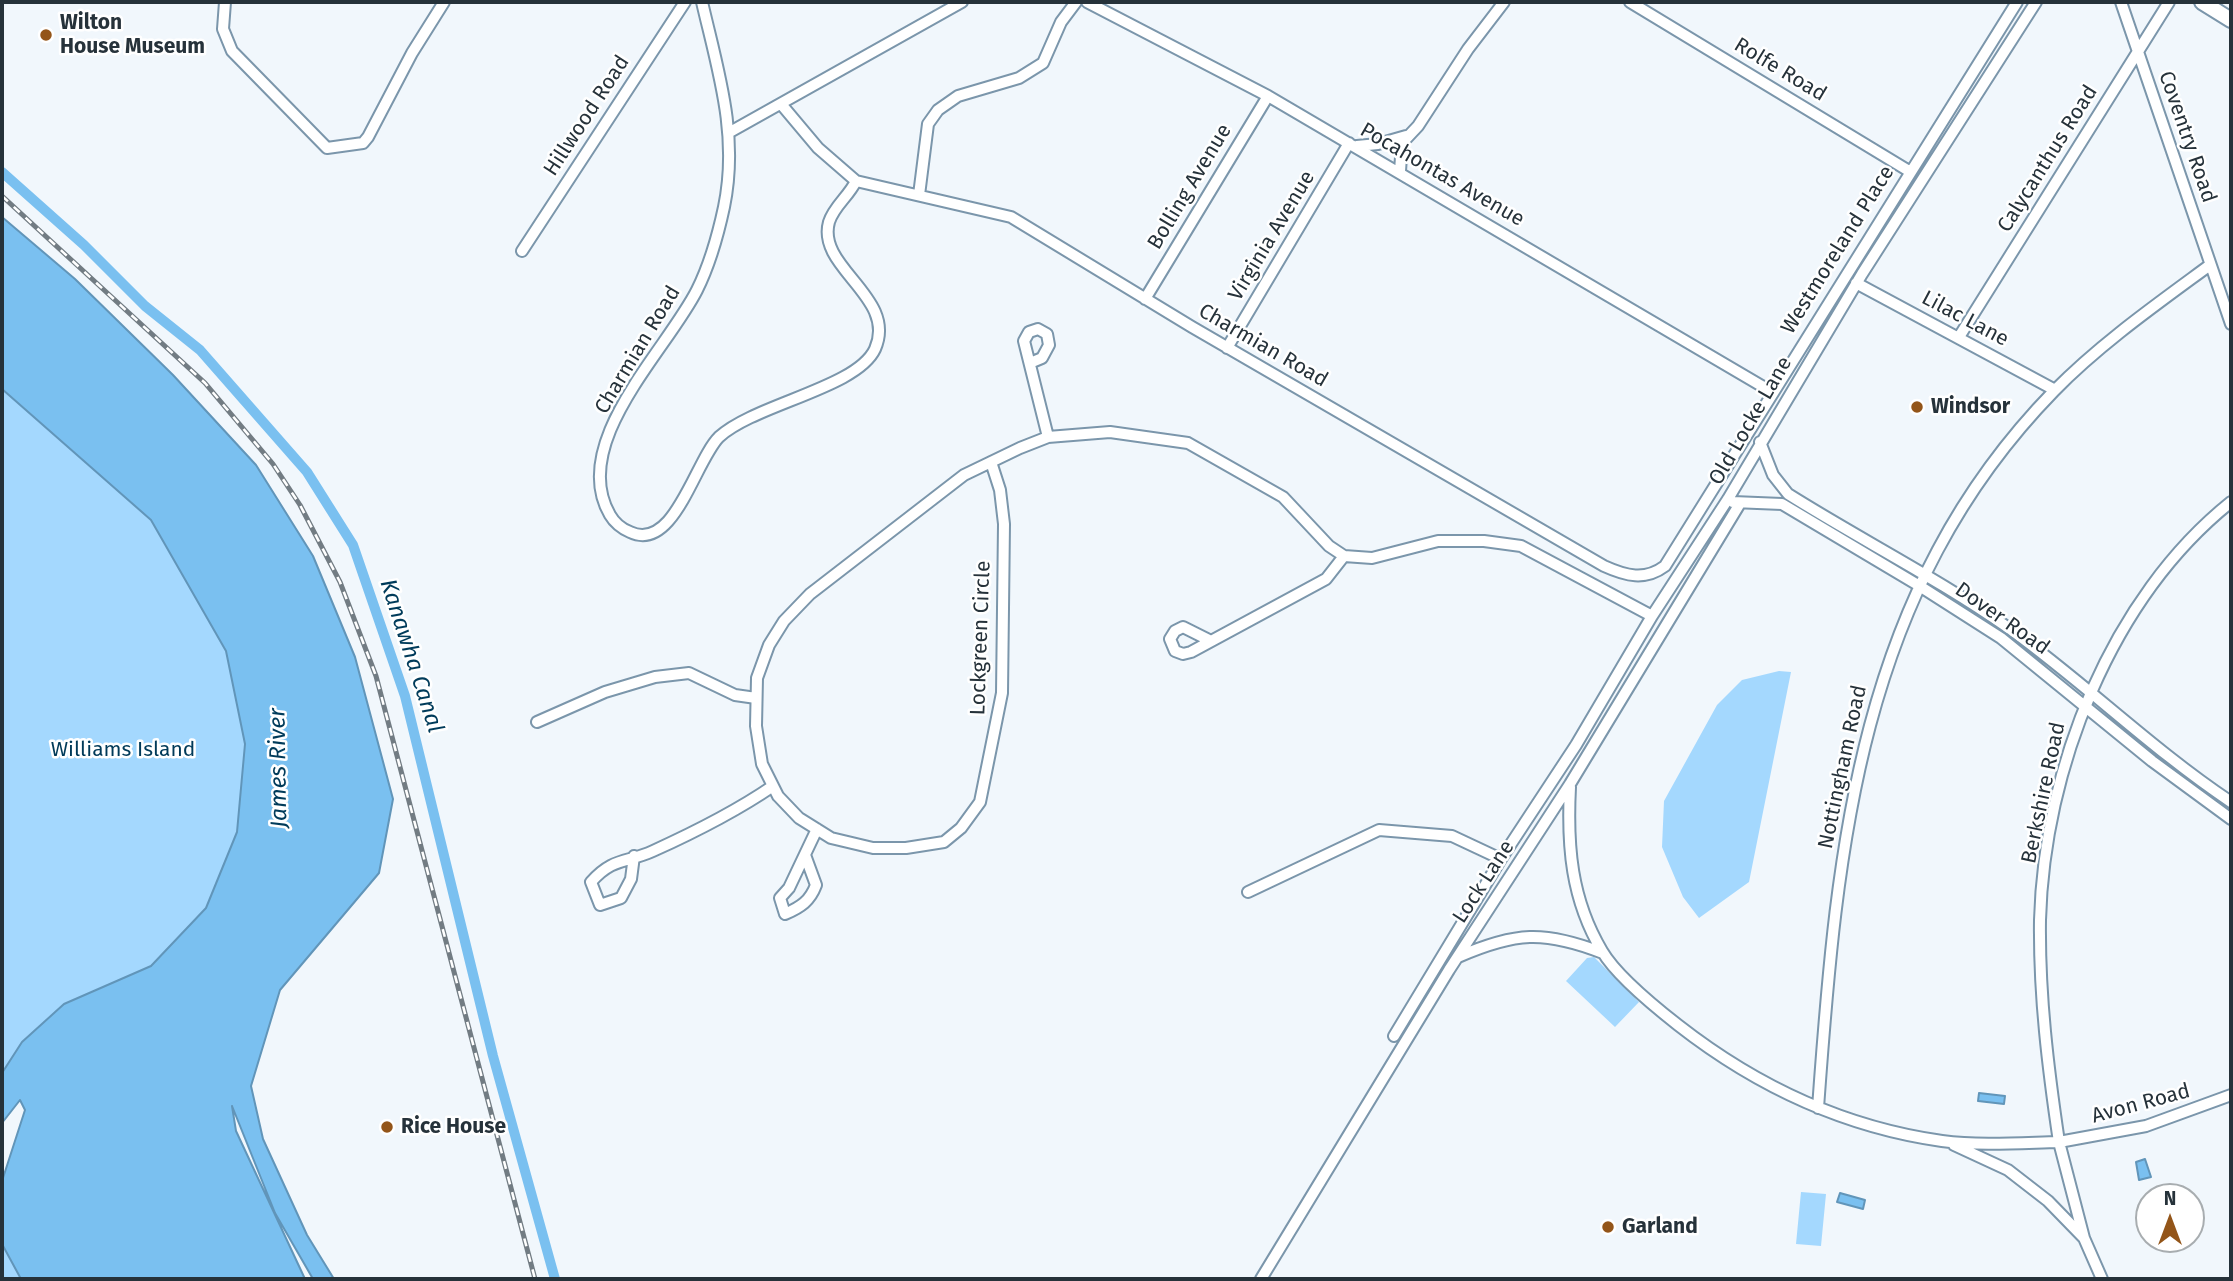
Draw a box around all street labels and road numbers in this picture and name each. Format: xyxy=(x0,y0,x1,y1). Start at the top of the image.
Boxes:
street label: Rolfe Road xyxy=(1729,33,1831,107)
street label: Hillwood Road xyxy=(539,51,635,181)
street label: Coventry Road xyxy=(2153,68,2221,206)
street label: Calycanthus Road xyxy=(1993,81,2103,237)
street label: Pocahontas Avenue xyxy=(1355,118,1529,232)
street label: Bolling Avenue xyxy=(1143,120,1237,254)
street label: Westmoreland Place xyxy=(1776,161,1900,339)
street label: Virginia Avenue xyxy=(1223,166,1321,306)
street label: Charmian Road xyxy=(590,281,686,419)
street label: Lilac Lane xyxy=(1917,286,2013,352)
street label: Charmian Road xyxy=(1194,299,1332,393)
street label: Old Locke Lane xyxy=(1704,352,1798,490)
street label: Lockgreen Circle xyxy=(966,560,996,716)
street label: Dover Road xyxy=(1950,577,2054,661)
street label: Nottingham Road xyxy=(1813,683,1873,851)
street label: Berkshire Road xyxy=(2017,720,2071,866)
street label: Lock Lane xyxy=(1448,836,1520,928)
street label: Avon Road xyxy=(2089,1079,2193,1129)

